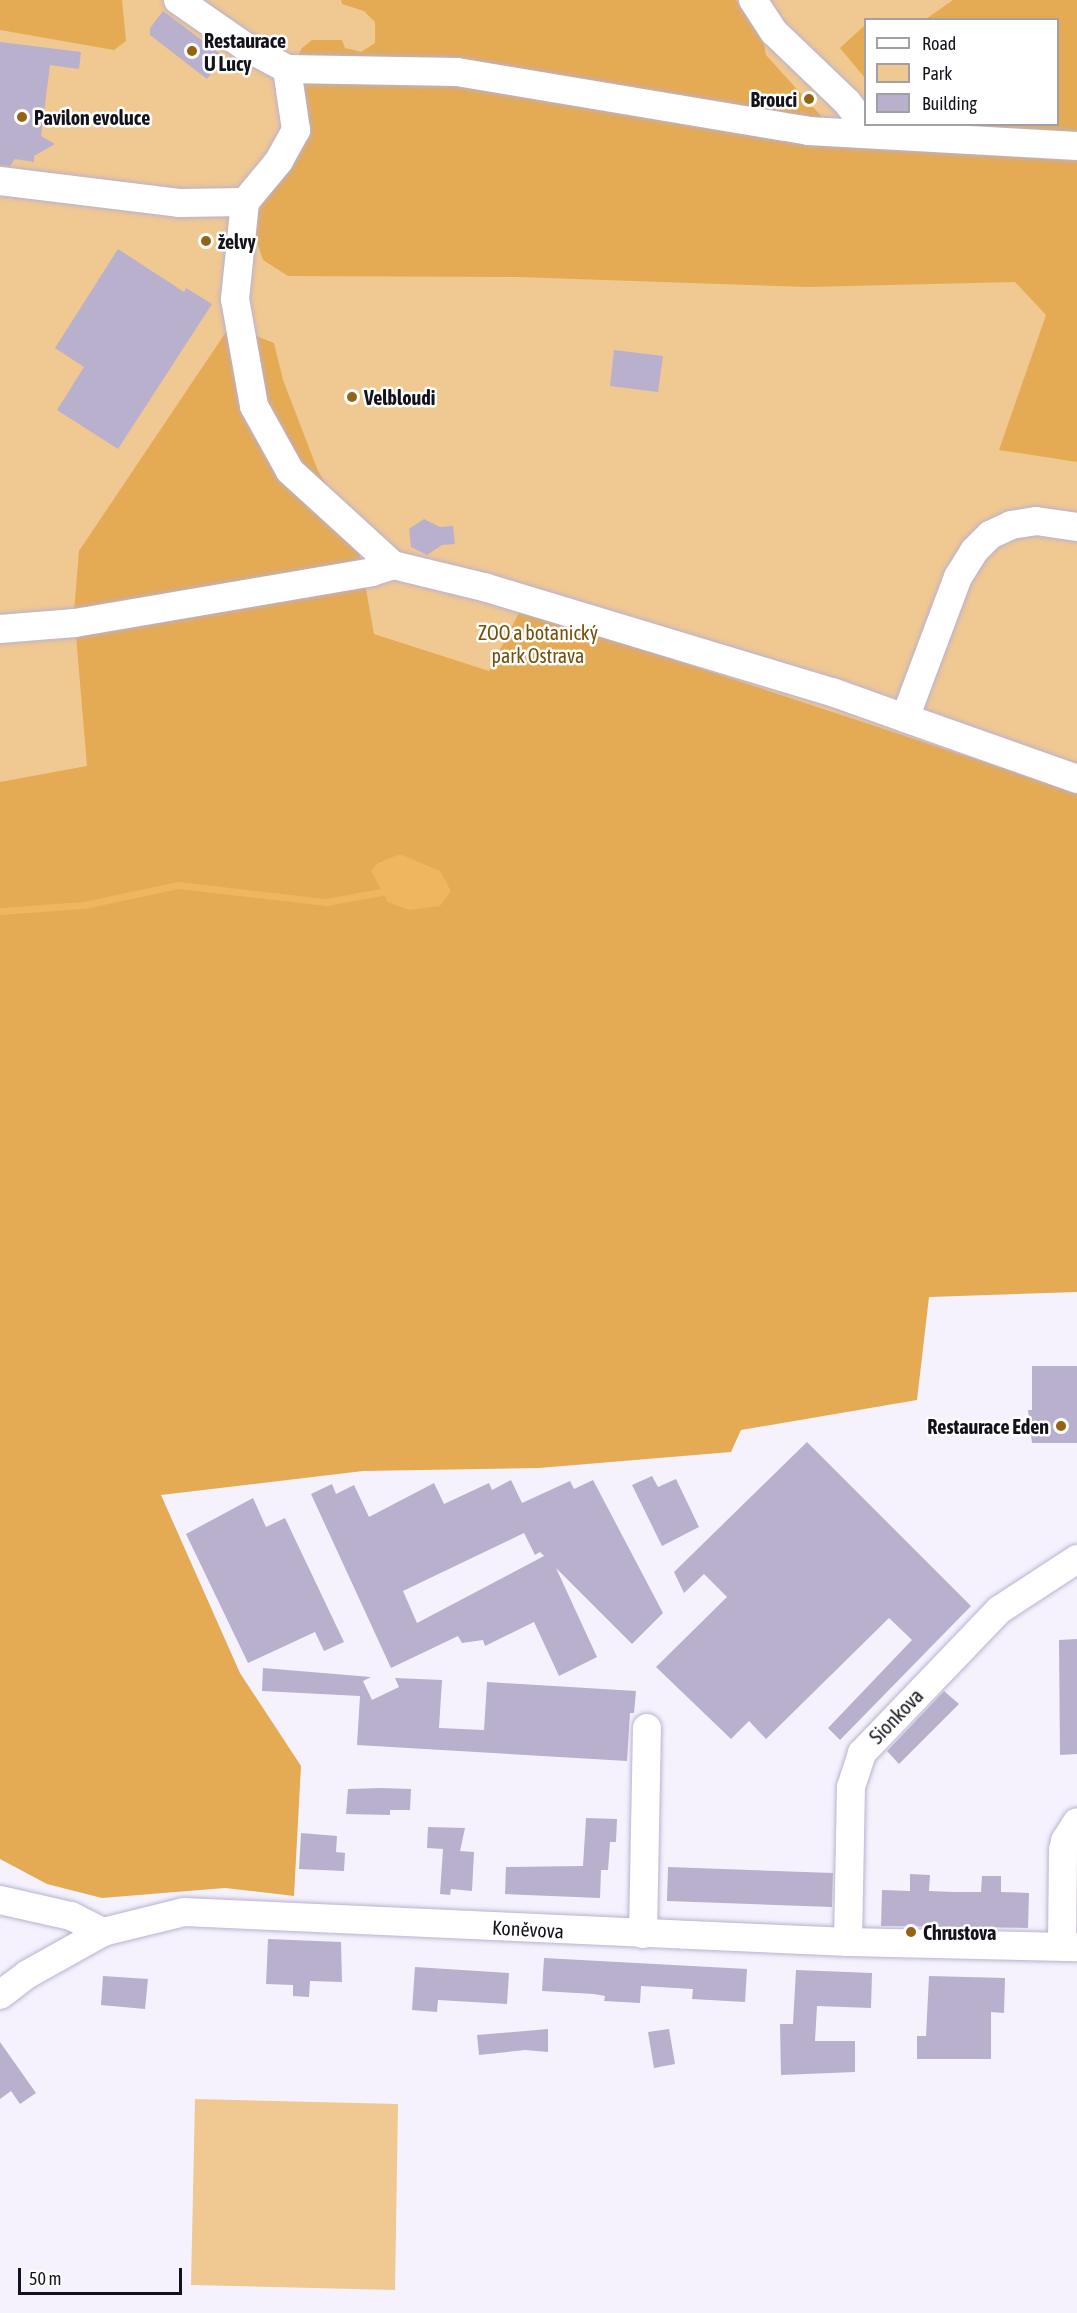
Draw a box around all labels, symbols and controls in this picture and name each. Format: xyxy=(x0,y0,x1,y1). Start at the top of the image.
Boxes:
legend xyxy=(864,18,1059,126)
place label: Restaurace U Lucy xyxy=(204,28,286,75)
text: Road xyxy=(922,33,956,54)
marker: Restaurace U Lucy xyxy=(185,44,199,58)
text: Park xyxy=(922,63,952,84)
place label: Brouci xyxy=(751,87,797,111)
marker: Brouci xyxy=(802,92,816,106)
text: Building xyxy=(922,93,977,114)
place label: Pavilon evoluce xyxy=(34,105,150,129)
marker: Pavilon evoluce xyxy=(15,110,29,124)
place label: želvy xyxy=(218,229,256,253)
marker: želvy xyxy=(199,234,213,248)
place label: Velbloudi xyxy=(364,385,435,409)
marker: Velbloudi xyxy=(345,390,359,404)
park label: ZOO a botanický park Ostrava xyxy=(478,620,598,667)
place label: Restaurace Eden xyxy=(927,1414,1049,1438)
marker: Restaurace Eden xyxy=(1054,1419,1068,1433)
street label: Sionkova xyxy=(864,1684,928,1748)
street label: Koněvova xyxy=(491,1915,565,1943)
place label: Chrustova xyxy=(923,1920,996,1944)
marker: Chrustova xyxy=(904,1925,918,1939)
scale bar xyxy=(21,2256,184,2294)
text: 50 m xyxy=(29,2268,61,2289)

